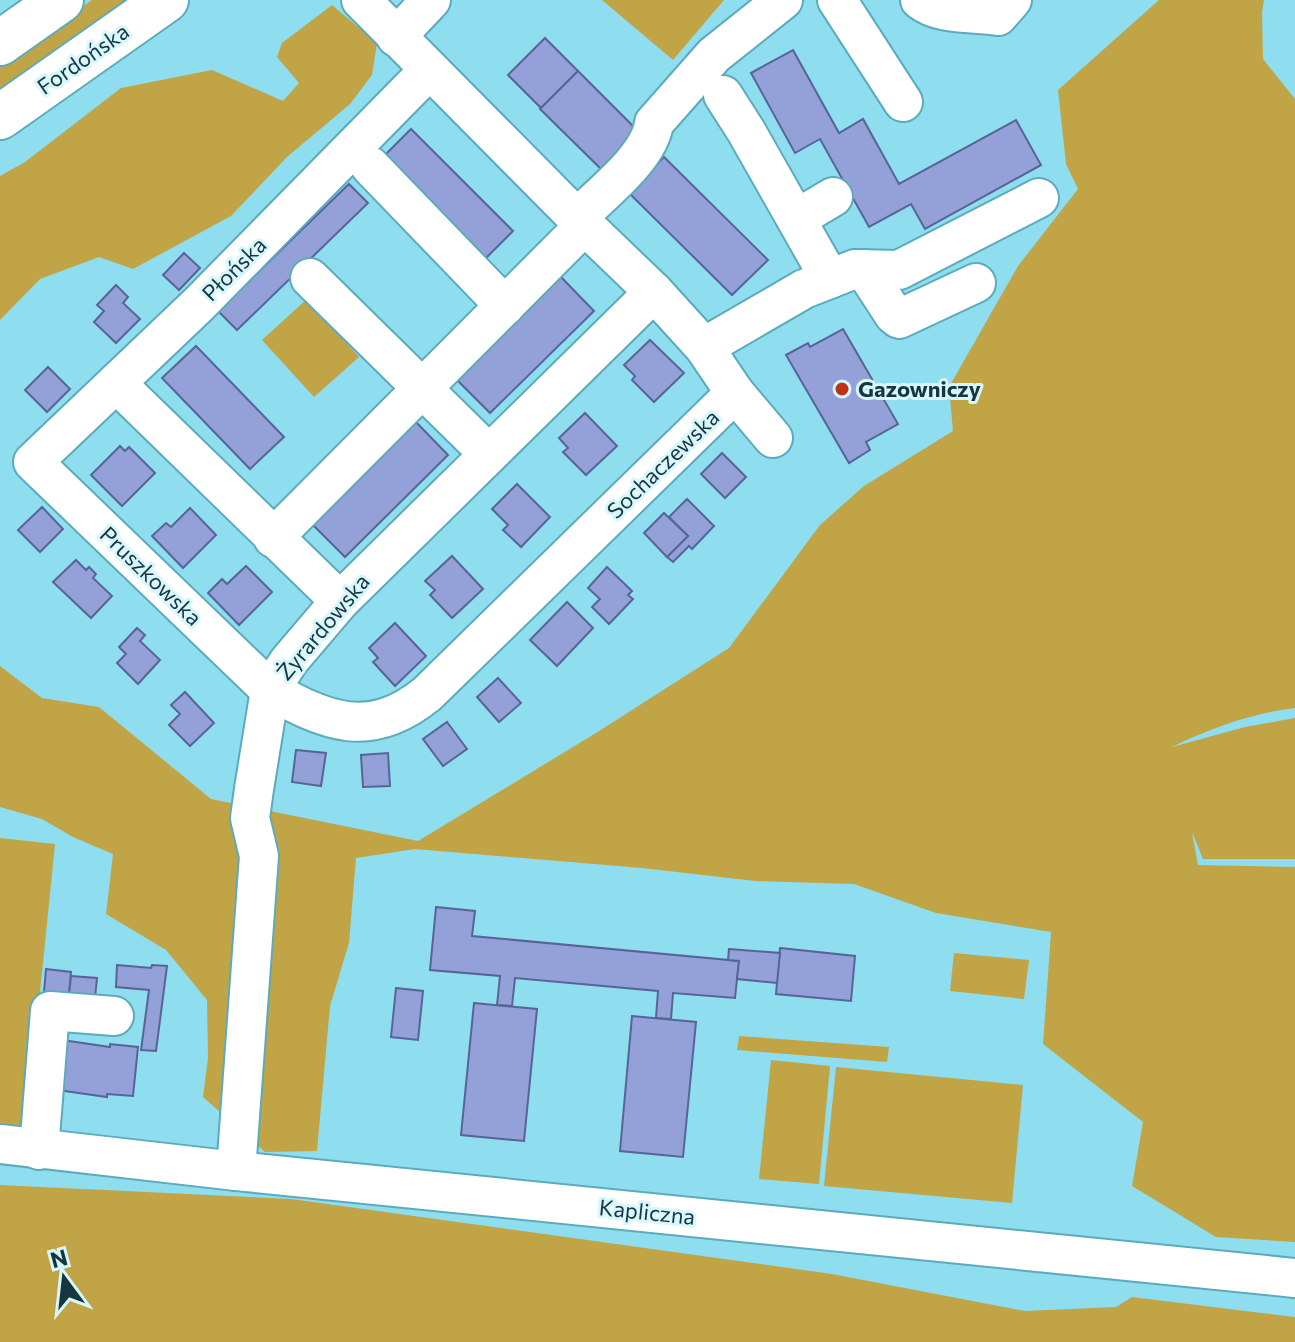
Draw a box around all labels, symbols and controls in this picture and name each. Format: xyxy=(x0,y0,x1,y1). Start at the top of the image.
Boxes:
street label: Fordońska xyxy=(32,17,134,100)
street label: Płońska xyxy=(196,231,271,306)
place label: Gazowniczy xyxy=(858,375,981,402)
marker: Gazowniczy xyxy=(833,380,851,398)
street label: Sochaczewska xyxy=(601,404,724,524)
street label: Pruszkowska xyxy=(95,520,208,631)
street label: Żyrardowska xyxy=(270,568,375,685)
street label: Kapliczna xyxy=(598,1193,696,1230)
north arrow xyxy=(24,1238,104,1318)
text: N xyxy=(47,1243,70,1273)

